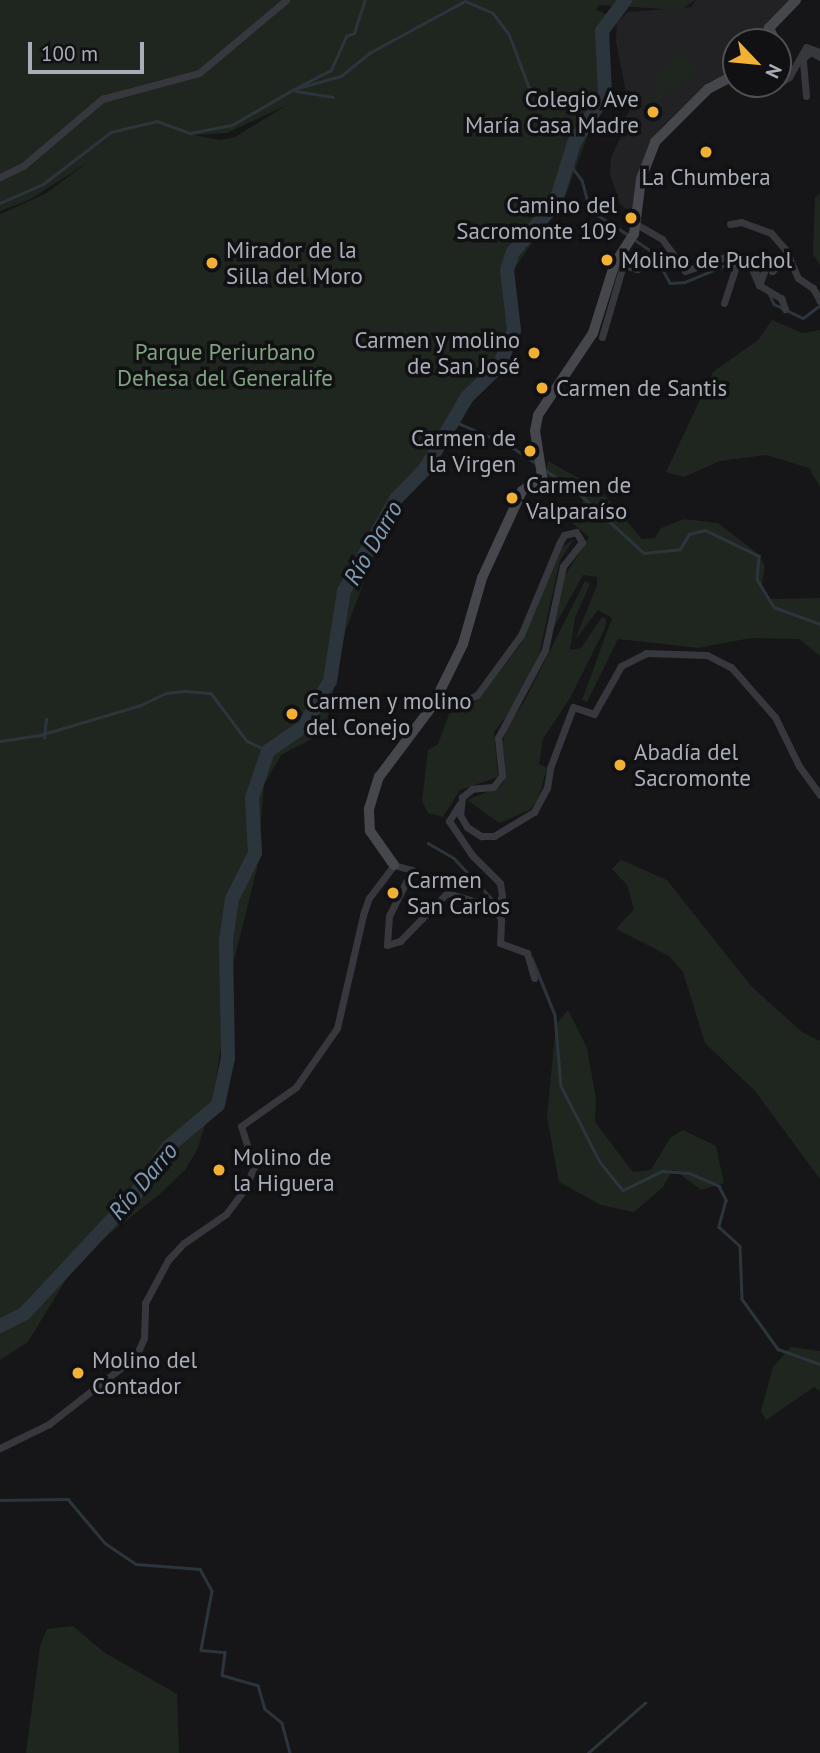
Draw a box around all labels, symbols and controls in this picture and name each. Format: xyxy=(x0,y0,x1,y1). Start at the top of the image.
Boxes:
scale bar xyxy=(32,28,147,72)
north arrow xyxy=(722,28,792,98)
text: 100 m xyxy=(41,40,98,67)
text: N xyxy=(761,60,788,82)
place label: Colegio Ave María Casa Madre xyxy=(465,85,639,139)
marker: Colegio Ave María Casa Madre xyxy=(645,104,661,120)
marker: La Chumbera xyxy=(698,144,714,160)
place label: La Chumbera xyxy=(641,163,771,191)
place label: Camino del Sacromonte 109 xyxy=(456,191,617,245)
marker: Camino del Sacromonte 109 xyxy=(623,210,639,226)
place label: Mirador de la Silla del Moro xyxy=(226,236,363,290)
place label: Molino de Puchol xyxy=(621,246,792,274)
marker: Molino de Puchol xyxy=(599,252,615,268)
marker: Mirador de la Silla del Moro xyxy=(204,255,220,271)
place label: Carmen y molino de San José xyxy=(353,326,520,380)
park label: Parque Periurbano Dehesa del Generalife xyxy=(117,338,333,392)
marker: Carmen y molino de San José xyxy=(526,345,542,361)
place label: Carmen de Santis xyxy=(556,374,727,402)
marker: Carmen de Santis xyxy=(534,380,550,396)
place label: Carmen de la Virgen xyxy=(411,424,516,478)
marker: Carmen de la Virgen xyxy=(522,443,538,459)
place label: Carmen de Valparaíso xyxy=(526,471,631,525)
marker: Carmen de Valparaíso xyxy=(504,490,520,506)
water label: Río Darro xyxy=(338,496,408,590)
place label: Carmen y molino del Conejo xyxy=(306,687,473,741)
marker: Carmen y molino del Conejo xyxy=(284,706,300,722)
place label: Abadía del Sacromonte xyxy=(634,738,751,792)
marker: Abadía del Sacromonte xyxy=(612,757,628,773)
place label: Carmen San Carlos xyxy=(407,866,510,920)
marker: Carmen San Carlos xyxy=(385,885,401,901)
water label: Río Darro xyxy=(102,1136,184,1226)
place label: Molino de la Higuera xyxy=(233,1143,335,1197)
marker: Molino de la Higuera xyxy=(211,1162,227,1178)
place label: Molino del Contador xyxy=(92,1346,197,1400)
marker: Molino del Contador xyxy=(70,1365,86,1381)

